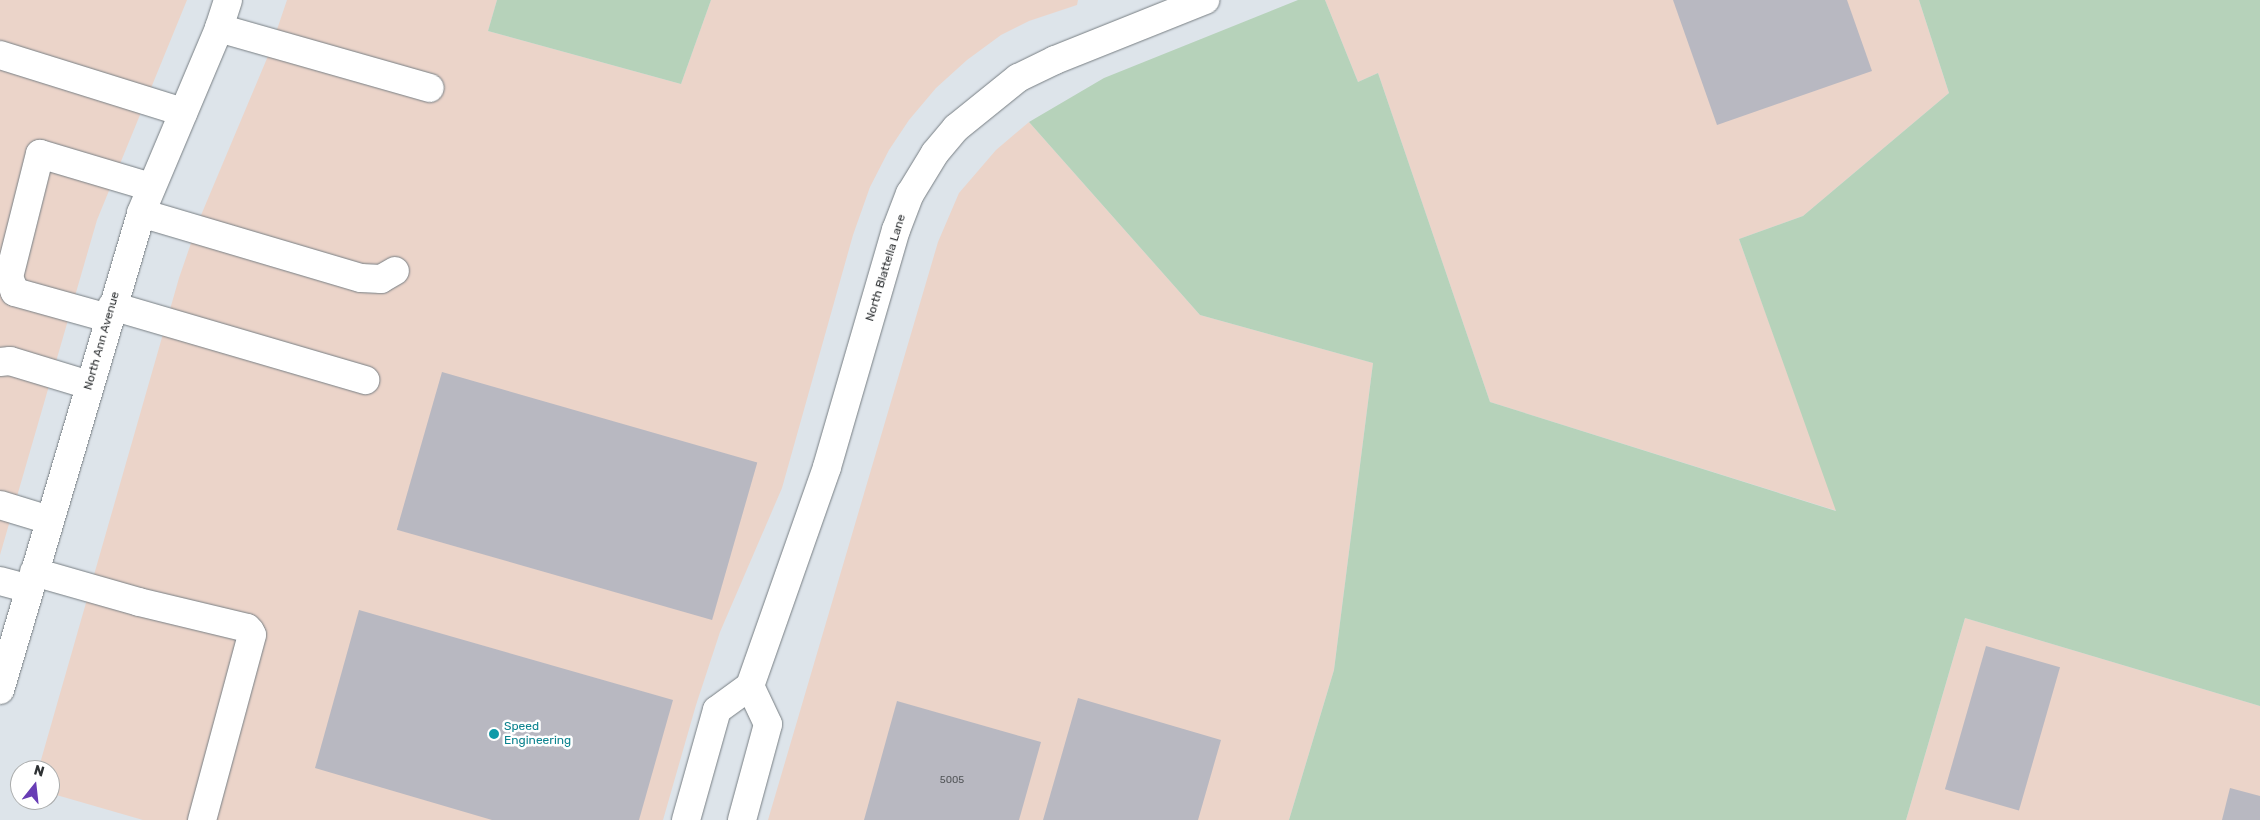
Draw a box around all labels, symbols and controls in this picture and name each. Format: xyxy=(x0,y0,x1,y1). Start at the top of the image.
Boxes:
street label: North Blattella Lane xyxy=(863,213,909,323)
street label: North Ann Avenue xyxy=(81,290,123,392)
place label: Speed Engineering xyxy=(504,720,571,748)
marker: Speed Engineering xyxy=(488,728,500,740)
north arrow xyxy=(10,760,60,810)
text: N xyxy=(32,761,46,781)
house number: 5005 xyxy=(940,775,964,787)

